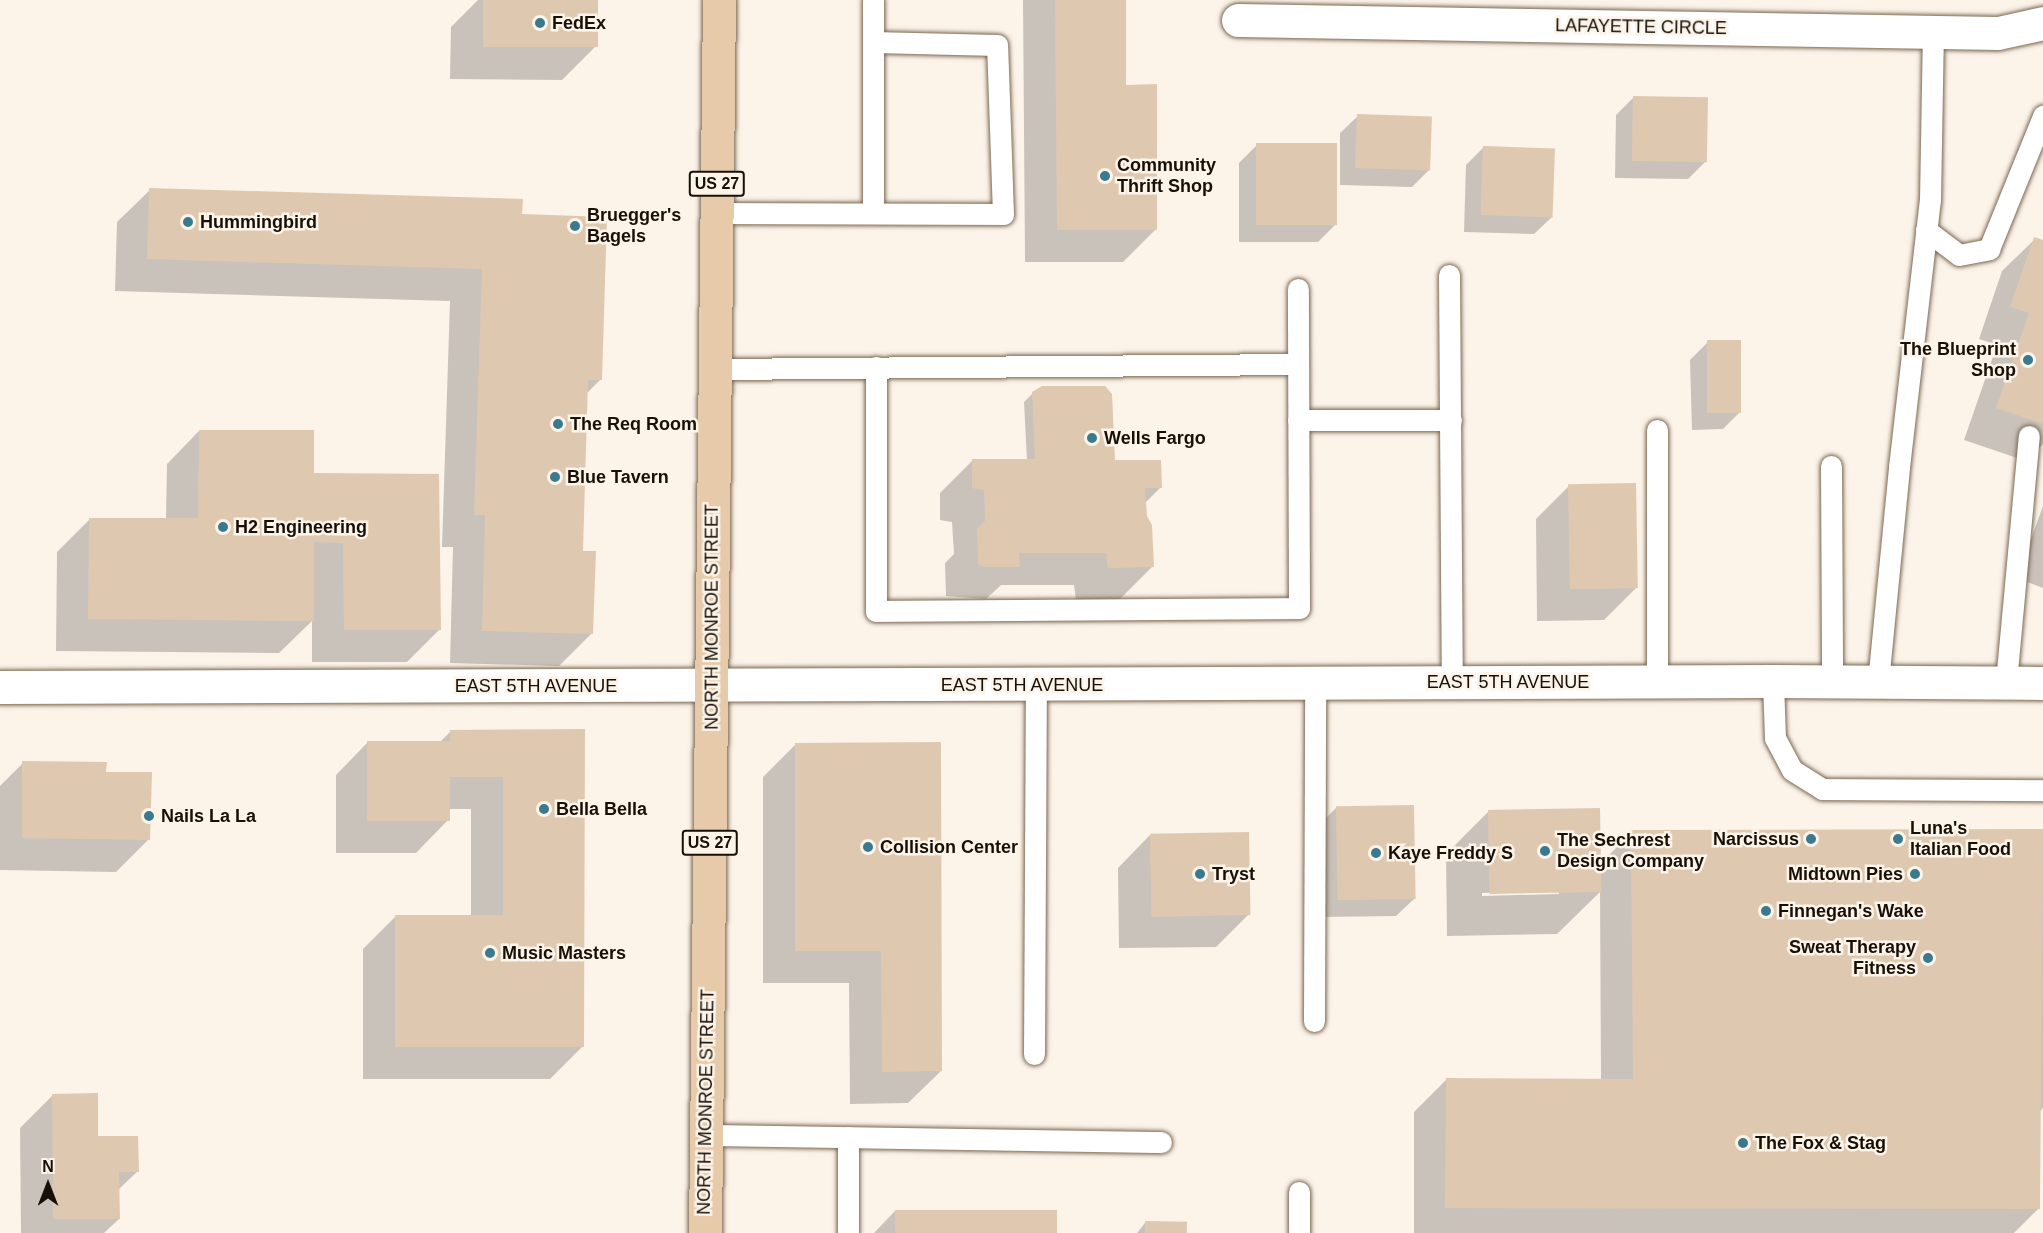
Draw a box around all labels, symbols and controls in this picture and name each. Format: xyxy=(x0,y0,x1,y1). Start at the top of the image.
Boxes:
place label: FedEx xyxy=(552,12,606,34)
street label: LAFAYETTE CIRCLE xyxy=(1555,15,1727,39)
marker: FedEx xyxy=(533,16,547,30)
place label: Community Thrift Shop xyxy=(1117,155,1216,198)
marker: Community Thrift Shop xyxy=(1098,169,1112,183)
road number: US 27 xyxy=(688,171,746,197)
place label: Bruegger's Bagels xyxy=(587,205,681,248)
place label: Hummingbird xyxy=(200,211,317,233)
marker: Hummingbird xyxy=(181,215,195,229)
marker: Bruegger's Bagels xyxy=(568,219,582,233)
place label: The Blueprint Shop xyxy=(1900,339,2016,382)
marker: The Blueprint Shop xyxy=(2021,353,2035,367)
place label: The Req Room xyxy=(570,413,697,435)
marker: The Req Room xyxy=(551,417,565,431)
place label: Wells Fargo xyxy=(1104,427,1206,449)
marker: Wells Fargo xyxy=(1085,431,1099,445)
place label: Blue Tavern xyxy=(567,466,669,488)
marker: Blue Tavern xyxy=(548,470,562,484)
street label: NORTH MONROE STREET xyxy=(701,504,723,730)
place label: H2 Engineering xyxy=(235,516,367,538)
marker: H2 Engineering xyxy=(216,520,230,534)
street label: EAST 5TH AVENUE xyxy=(1426,671,1590,693)
street label: EAST 5TH AVENUE xyxy=(940,674,1104,696)
street label: EAST 5TH AVENUE xyxy=(454,675,618,697)
place label: Bella Bella xyxy=(556,798,647,820)
marker: Bella Bella xyxy=(537,802,551,816)
place label: Nails La La xyxy=(161,805,256,827)
marker: Nails La La xyxy=(142,809,156,823)
place label: Luna's Italian Food xyxy=(1910,818,2011,860)
place label: Narcissus xyxy=(1713,828,1799,850)
road number: US 27 xyxy=(682,830,738,856)
place label: The Sechrest Design Company xyxy=(1557,830,1704,872)
marker: Narcissus xyxy=(1804,832,1818,846)
marker: Luna's Italian Food xyxy=(1891,832,1905,846)
place label: Collision Center xyxy=(880,836,1018,858)
marker: Collision Center xyxy=(861,840,875,854)
place label: Kaye Freddy S xyxy=(1388,842,1513,864)
marker: The Sechrest Design Company xyxy=(1538,844,1552,858)
marker: Kaye Freddy S xyxy=(1369,846,1383,860)
place label: Tryst xyxy=(1212,863,1255,885)
place label: Midtown Pies xyxy=(1788,863,1903,885)
marker: Tryst xyxy=(1193,867,1207,881)
marker: Midtown Pies xyxy=(1908,867,1922,881)
place label: Finnegan's Wake xyxy=(1778,900,1924,922)
marker: Finnegan's Wake xyxy=(1759,904,1773,918)
place label: Sweat Therapy Fitness xyxy=(1789,937,1916,980)
place label: Music Masters xyxy=(502,942,626,964)
marker: Music Masters xyxy=(483,946,497,960)
marker: Sweat Therapy Fitness xyxy=(1921,951,1935,965)
street label: NORTH MONROE STREET xyxy=(693,989,719,1215)
place label: The Fox & Stag xyxy=(1755,1132,1886,1154)
marker: The Fox & Stag xyxy=(1736,1136,1750,1150)
north arrow xyxy=(18,1155,78,1215)
text: N xyxy=(42,1158,54,1175)

